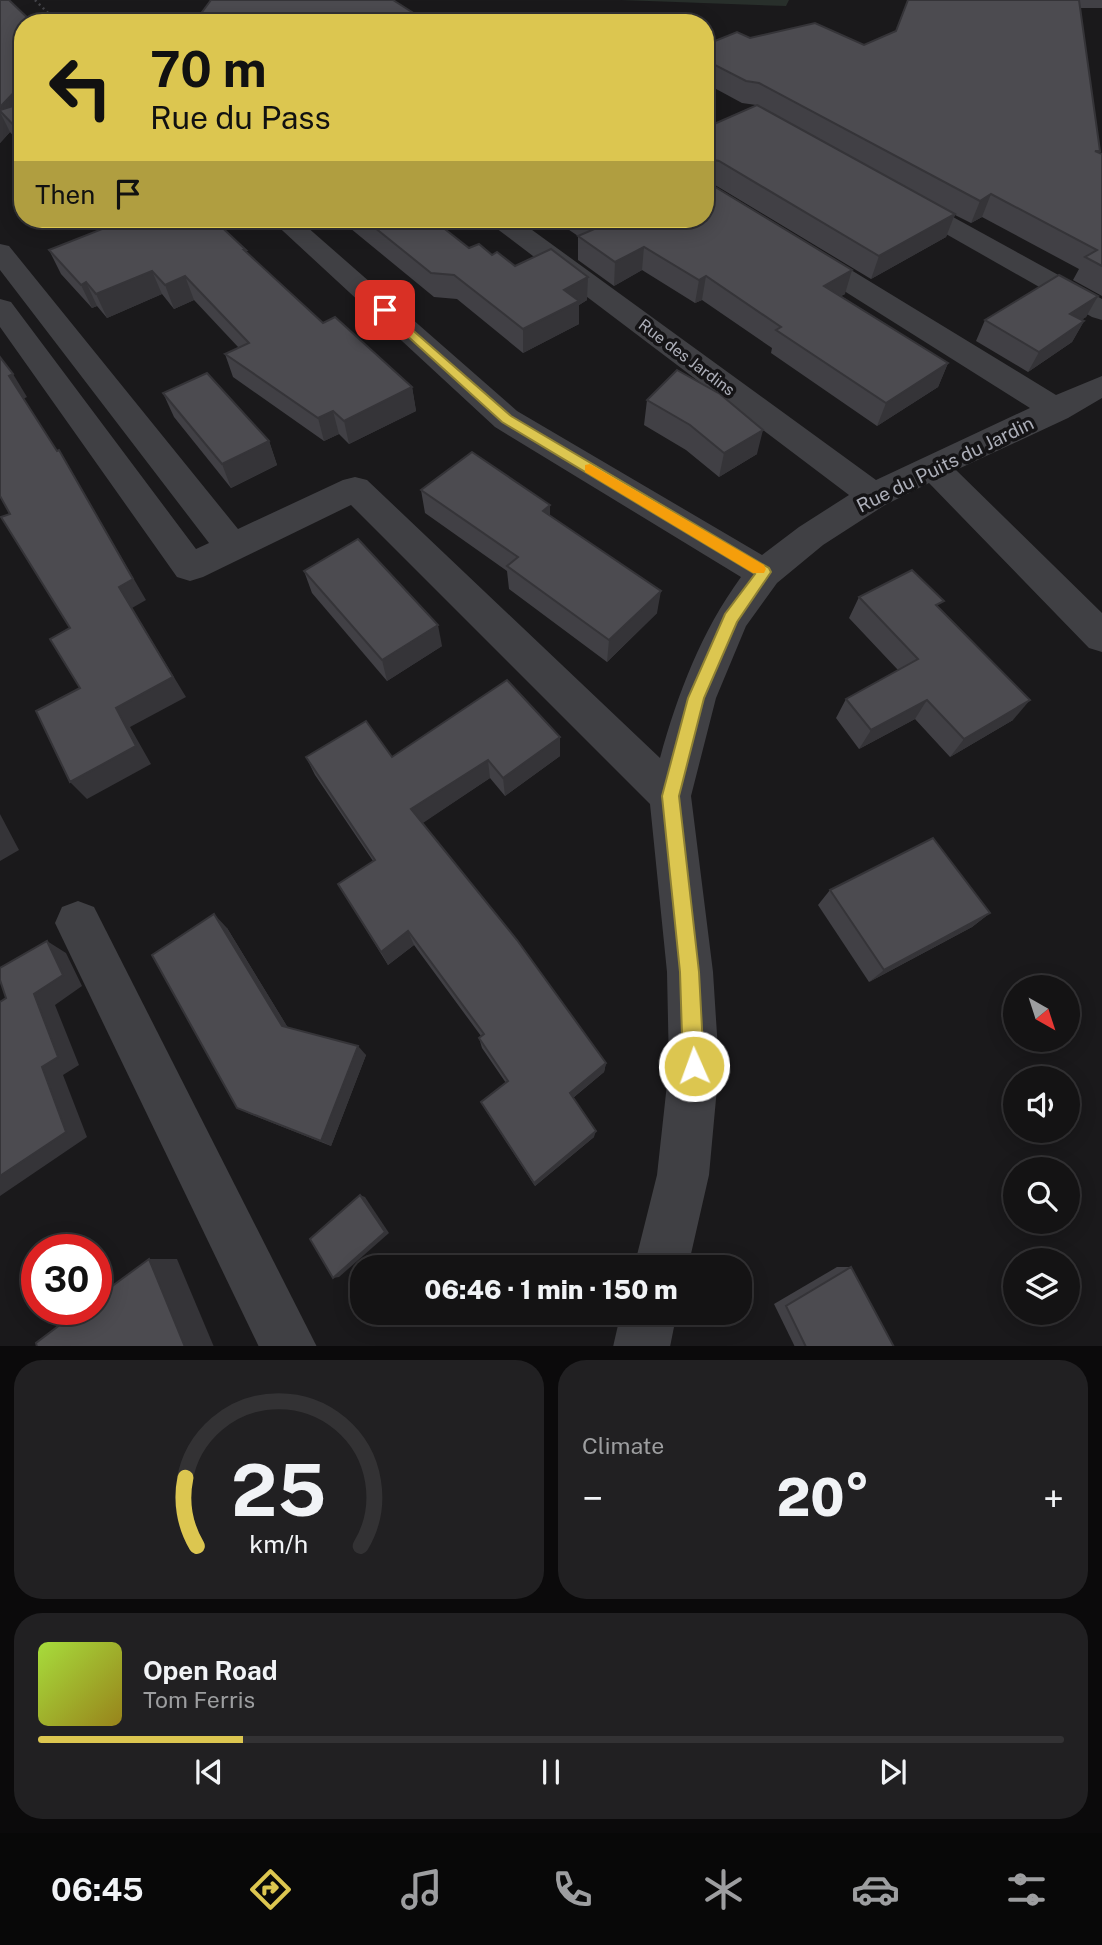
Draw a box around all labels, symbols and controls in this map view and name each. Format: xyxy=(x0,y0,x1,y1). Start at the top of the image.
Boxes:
text: 70 m xyxy=(150,40,267,98)
icon: left xyxy=(35,42,126,133)
text: Rue du Pass xyxy=(150,99,331,136)
icon: arrive xyxy=(109,175,147,213)
text: Then xyxy=(35,179,95,210)
pin xyxy=(355,280,415,340)
icon: arrive xyxy=(366,291,404,329)
street label: Rue des Jardins xyxy=(635,315,738,400)
street label: Rue du Puits du Jardin xyxy=(853,412,1037,516)
north arrow xyxy=(1003,975,1080,1052)
map controls xyxy=(1003,975,1080,1325)
position arrow xyxy=(657,1029,731,1103)
button: sound xyxy=(1003,1066,1080,1143)
button: search xyxy=(1003,1157,1080,1234)
speed limit sign: 30 xyxy=(21,1234,112,1325)
button: layers xyxy=(1003,1248,1080,1325)
text: 06:46 · 1 min · 150 m xyxy=(424,1274,678,1305)
text: Climate xyxy=(582,1432,664,1459)
text: 25 xyxy=(231,1447,327,1532)
text: 20° xyxy=(776,1467,870,1528)
text: − xyxy=(582,1476,603,1521)
text: + xyxy=(1043,1476,1064,1521)
text: km/h xyxy=(250,1528,308,1558)
text: Open Road xyxy=(143,1655,278,1686)
text: Tom Ferris xyxy=(143,1686,255,1713)
icon: previous xyxy=(190,1753,228,1791)
icon: pause xyxy=(532,1753,570,1791)
icon: next xyxy=(874,1753,912,1791)
icon: directions xyxy=(246,1865,295,1914)
icon: music xyxy=(397,1865,446,1914)
icon: phone xyxy=(548,1865,597,1914)
icon: climate xyxy=(699,1865,748,1914)
icon: car xyxy=(851,1865,900,1914)
icon: filters xyxy=(1002,1865,1051,1914)
text: 06:45 xyxy=(51,1871,144,1908)

